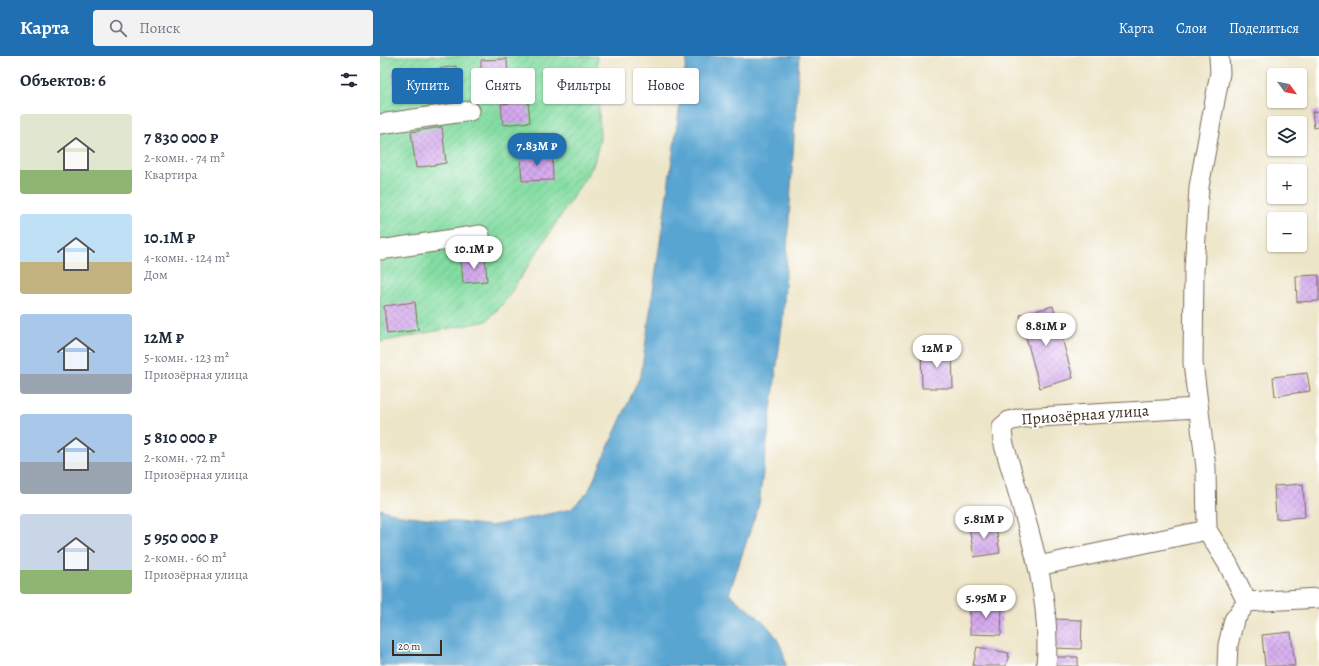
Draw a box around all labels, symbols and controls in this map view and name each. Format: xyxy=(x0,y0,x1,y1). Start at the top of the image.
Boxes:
search box xyxy=(93,10,373,46)
text: Карта xyxy=(20,15,69,41)
icon: search xyxy=(107,17,129,39)
text: Поиск xyxy=(139,18,180,38)
text: Карта xyxy=(1119,19,1154,38)
text: Слои xyxy=(1176,19,1207,38)
text: Поделиться xyxy=(1229,19,1299,38)
chip: Купить xyxy=(392,68,463,104)
chip: Снять xyxy=(471,68,535,104)
chip: Фильтры xyxy=(543,68,625,104)
chip: Новое xyxy=(633,68,699,104)
north arrow xyxy=(1267,68,1307,108)
map controls xyxy=(1267,68,1307,252)
text: Объектов: 6 xyxy=(20,69,106,92)
icon: filters xyxy=(338,69,360,91)
button: layers xyxy=(1267,116,1307,156)
text: 7 830 000 ₽ xyxy=(144,126,218,149)
icon: home xyxy=(52,130,100,178)
pin: 7.83M ₽ xyxy=(500,133,574,167)
text: 7.83M ₽ xyxy=(517,137,557,154)
text: 2-комн. · 74 m² xyxy=(144,149,225,166)
button: + xyxy=(1267,164,1307,204)
text: Квартира xyxy=(144,166,198,183)
button: − xyxy=(1267,212,1307,252)
text: 10.1M ₽ xyxy=(144,226,195,249)
icon: home xyxy=(52,230,100,278)
pin: 10.1M ₽ xyxy=(437,236,511,270)
text: 10.1M ₽ xyxy=(454,240,494,257)
text: 4-комн. · 124 m² xyxy=(144,249,230,266)
text: Дом xyxy=(144,266,168,283)
pin: 8.81M ₽ xyxy=(1009,313,1083,347)
text: 8.81M ₽ xyxy=(1026,317,1066,334)
text: 12M ₽ xyxy=(144,326,184,349)
icon: home xyxy=(52,330,100,378)
pin: 12M ₽ xyxy=(909,335,965,369)
text: 12M ₽ xyxy=(922,339,952,356)
text: 5-комн. · 123 m² xyxy=(144,349,229,366)
text: Приозёрная улица xyxy=(144,366,248,383)
street label: Приозёрная улица xyxy=(1020,400,1150,430)
text: 5 810 000 ₽ xyxy=(144,426,217,449)
icon: home xyxy=(52,430,100,478)
text: 2-комн. · 72 m² xyxy=(144,449,225,466)
text: Приозёрная улица xyxy=(144,466,248,483)
pin: 5.81M ₽ xyxy=(947,506,1021,540)
text: 5.81M ₽ xyxy=(964,510,1004,527)
text: 5 950 000 ₽ xyxy=(144,526,218,549)
icon: home xyxy=(52,530,100,578)
text: 2-комн. · 60 m² xyxy=(144,549,227,566)
text: Приозёрная улица xyxy=(144,566,248,583)
pin: 5.95M ₽ xyxy=(949,585,1023,619)
text: 5.95M ₽ xyxy=(966,589,1006,606)
scale bar xyxy=(392,638,442,657)
text: 20 m xyxy=(398,639,420,654)

